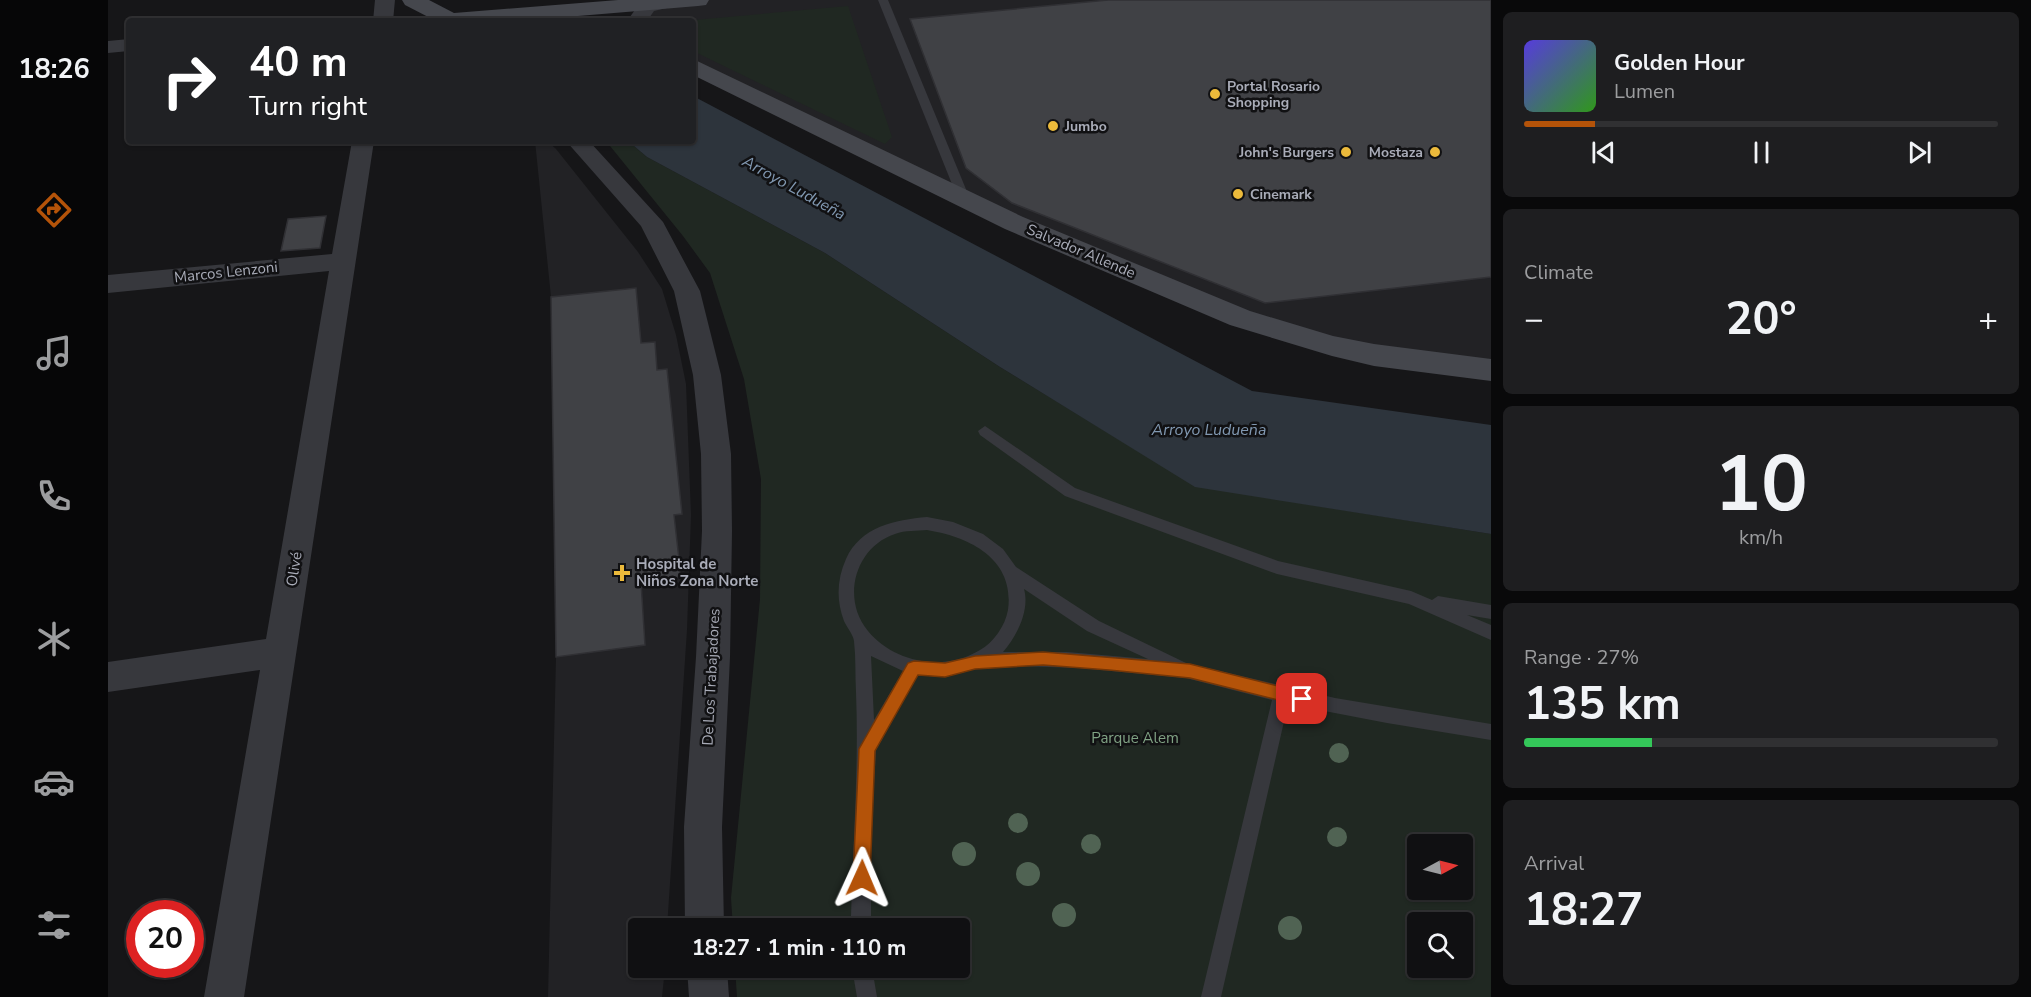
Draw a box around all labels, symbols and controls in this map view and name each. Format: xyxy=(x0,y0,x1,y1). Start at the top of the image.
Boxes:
text: 40 m xyxy=(249,34,348,91)
icon: right xyxy=(150,42,228,120)
text: Golden Hour xyxy=(1614,48,1745,78)
text: 18:26 xyxy=(18,51,90,88)
place label: Portal Rosario Shopping xyxy=(1227,77,1320,112)
text: Lumen xyxy=(1614,78,1675,105)
marker: Portal Rosario Shopping xyxy=(1208,87,1222,101)
text: Turn right xyxy=(249,88,367,125)
place label: Jumbo xyxy=(1064,117,1107,136)
marker: Jumbo xyxy=(1046,119,1060,133)
icon: previous xyxy=(1587,136,1620,169)
icon: pause xyxy=(1745,136,1778,169)
icon: next xyxy=(1903,136,1936,169)
place label: John's Burgers xyxy=(1238,143,1334,162)
place label: Mostaza xyxy=(1369,143,1423,162)
marker: John's Burgers xyxy=(1339,145,1353,159)
marker: Mostaza xyxy=(1428,145,1442,159)
water label: Arroyo Ludueña xyxy=(738,150,850,225)
place label: Cinemark xyxy=(1250,185,1312,204)
marker: Cinemark xyxy=(1231,187,1245,201)
icon: directions xyxy=(33,189,75,231)
street label: Salvador Allende xyxy=(1024,219,1138,283)
street label: Marcos Lenzoni xyxy=(173,257,279,287)
text: Climate xyxy=(1524,259,1593,286)
text: 20° xyxy=(1725,289,1797,350)
text: − xyxy=(1524,297,1544,342)
text: + xyxy=(1978,297,1998,342)
icon: music xyxy=(33,332,75,374)
water label: Arroyo Ludueña xyxy=(1151,419,1266,441)
text: 10 xyxy=(1714,431,1808,538)
icon: phone xyxy=(33,475,75,517)
text: km/h xyxy=(1739,524,1783,551)
street label: Olivé xyxy=(281,550,307,588)
place label: Hospital de Niños Zona Norte xyxy=(636,554,758,591)
marker: Hospital de Niños Zona Norte xyxy=(613,564,631,582)
street label: De Los Trabajadores xyxy=(697,608,725,746)
icon: climate xyxy=(33,618,75,660)
text: Range · 27% xyxy=(1524,644,1639,671)
pin xyxy=(1276,673,1327,724)
text: 135 km xyxy=(1524,674,1681,735)
icon: arrive xyxy=(1285,682,1318,715)
park label: Parque Alem xyxy=(1091,728,1179,748)
icon: car xyxy=(33,761,75,803)
north arrow xyxy=(1407,834,1473,900)
map controls xyxy=(1407,834,1473,978)
position arrow xyxy=(830,846,894,910)
text: Arrival xyxy=(1524,850,1584,877)
text: 18:27 xyxy=(1524,880,1643,941)
speed limit sign: 20 xyxy=(126,900,204,978)
icon: filters xyxy=(33,904,75,946)
button: search xyxy=(1407,912,1473,978)
text: 18:27 · 1 min · 110 m xyxy=(692,933,906,963)

